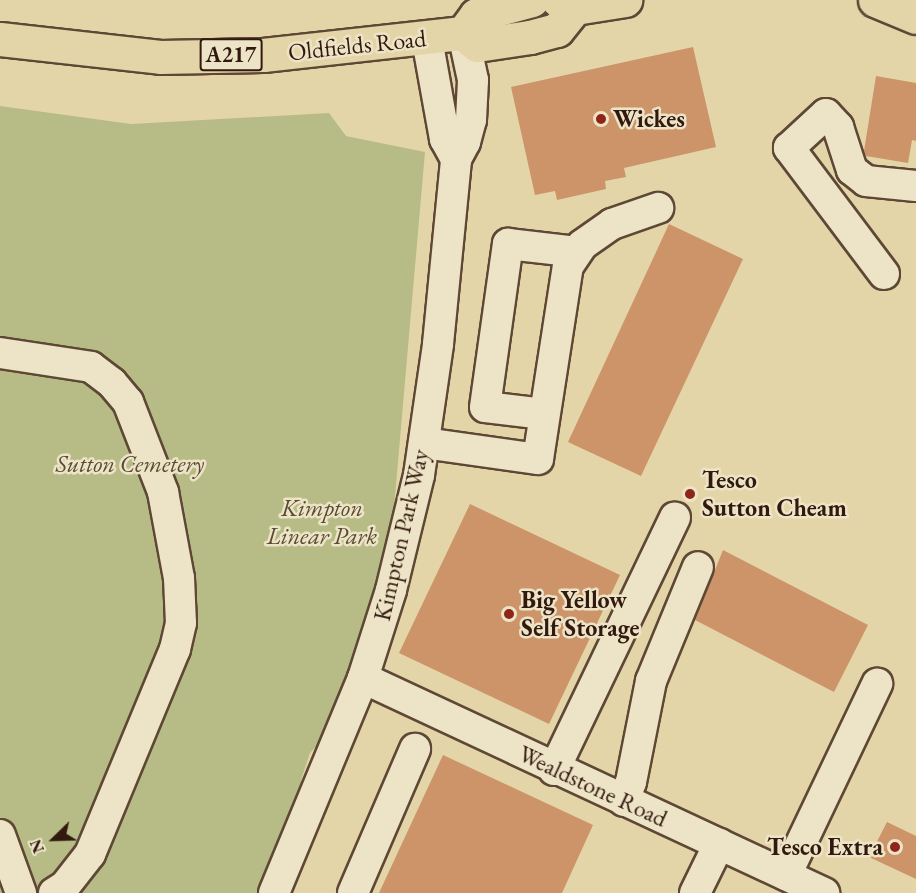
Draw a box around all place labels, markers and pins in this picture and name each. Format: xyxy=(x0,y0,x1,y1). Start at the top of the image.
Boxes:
place label: Wickes xyxy=(613,105,685,133)
marker: Wickes xyxy=(594,112,608,126)
place label: Tesco Sutton Cheam xyxy=(702,466,847,522)
marker: Tesco Sutton Cheam xyxy=(683,487,697,501)
place label: Big Yellow Self Storage xyxy=(521,586,640,642)
marker: Big Yellow Self Storage xyxy=(502,607,516,621)
place label: Tesco Extra xyxy=(767,833,883,861)
marker: Tesco Extra xyxy=(888,840,902,854)

